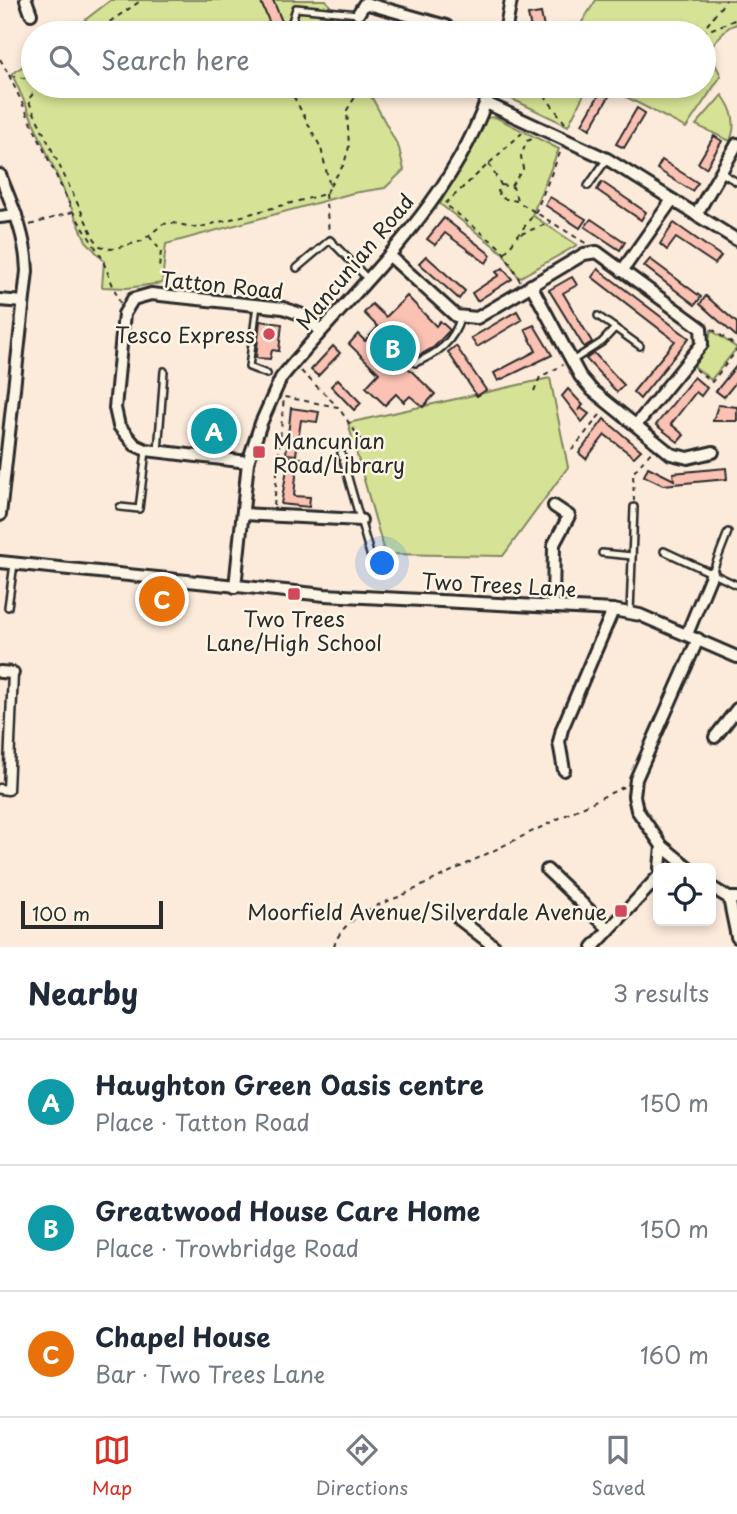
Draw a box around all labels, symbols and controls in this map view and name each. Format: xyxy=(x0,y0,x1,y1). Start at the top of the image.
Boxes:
search box xyxy=(21,21,716,98)
text: Search here xyxy=(101,40,250,79)
icon: search xyxy=(45,41,83,79)
street label: Mancunian Road xyxy=(287,186,421,336)
street label: Tatton Road xyxy=(159,262,285,306)
place label: Tesco Express xyxy=(115,318,255,350)
pin: B xyxy=(370,322,416,374)
marker: Tesco Express xyxy=(261,326,277,342)
pin: A xyxy=(191,405,237,457)
place label: Mancunian Road/Library xyxy=(273,424,405,480)
marker: Mancunian Road/Library xyxy=(251,444,267,460)
your location xyxy=(365,546,399,580)
street label: Two Trees Lane xyxy=(421,564,577,604)
pin: C xyxy=(139,573,185,625)
marker: Two Trees Lane/High School xyxy=(286,586,302,602)
place label: Two Trees Lane/High School xyxy=(206,602,382,658)
map controls xyxy=(653,863,716,926)
button: locate xyxy=(653,863,716,926)
place label: Moorfield Avenue/Silverdale Avenue xyxy=(247,895,607,927)
scale bar xyxy=(21,898,163,930)
text: 100 m xyxy=(32,899,90,927)
marker: Moorfield Avenue/Silverdale Avenue xyxy=(613,903,629,919)
text: Nearby xyxy=(28,970,138,1015)
text: 3 results xyxy=(613,975,709,1010)
text: Haughton Green Oasis centre xyxy=(95,1065,484,1104)
text: A xyxy=(42,1085,60,1120)
text: 150 m xyxy=(640,1085,709,1120)
text: Place · Tatton Road xyxy=(95,1104,310,1139)
text: Greatwood House Care Home xyxy=(95,1191,480,1230)
text: B xyxy=(43,1211,59,1246)
text: 150 m xyxy=(640,1211,709,1246)
text: Place · Trowbridge Road xyxy=(95,1230,359,1265)
text: Chapel House xyxy=(95,1317,270,1356)
text: C xyxy=(42,1337,60,1372)
text: 160 m xyxy=(640,1337,709,1372)
text: Bar · Two Trees Lane xyxy=(95,1356,325,1391)
tab: Map xyxy=(92,1431,132,1501)
tab: Directions xyxy=(316,1431,408,1501)
tab: Saved xyxy=(591,1431,645,1501)

